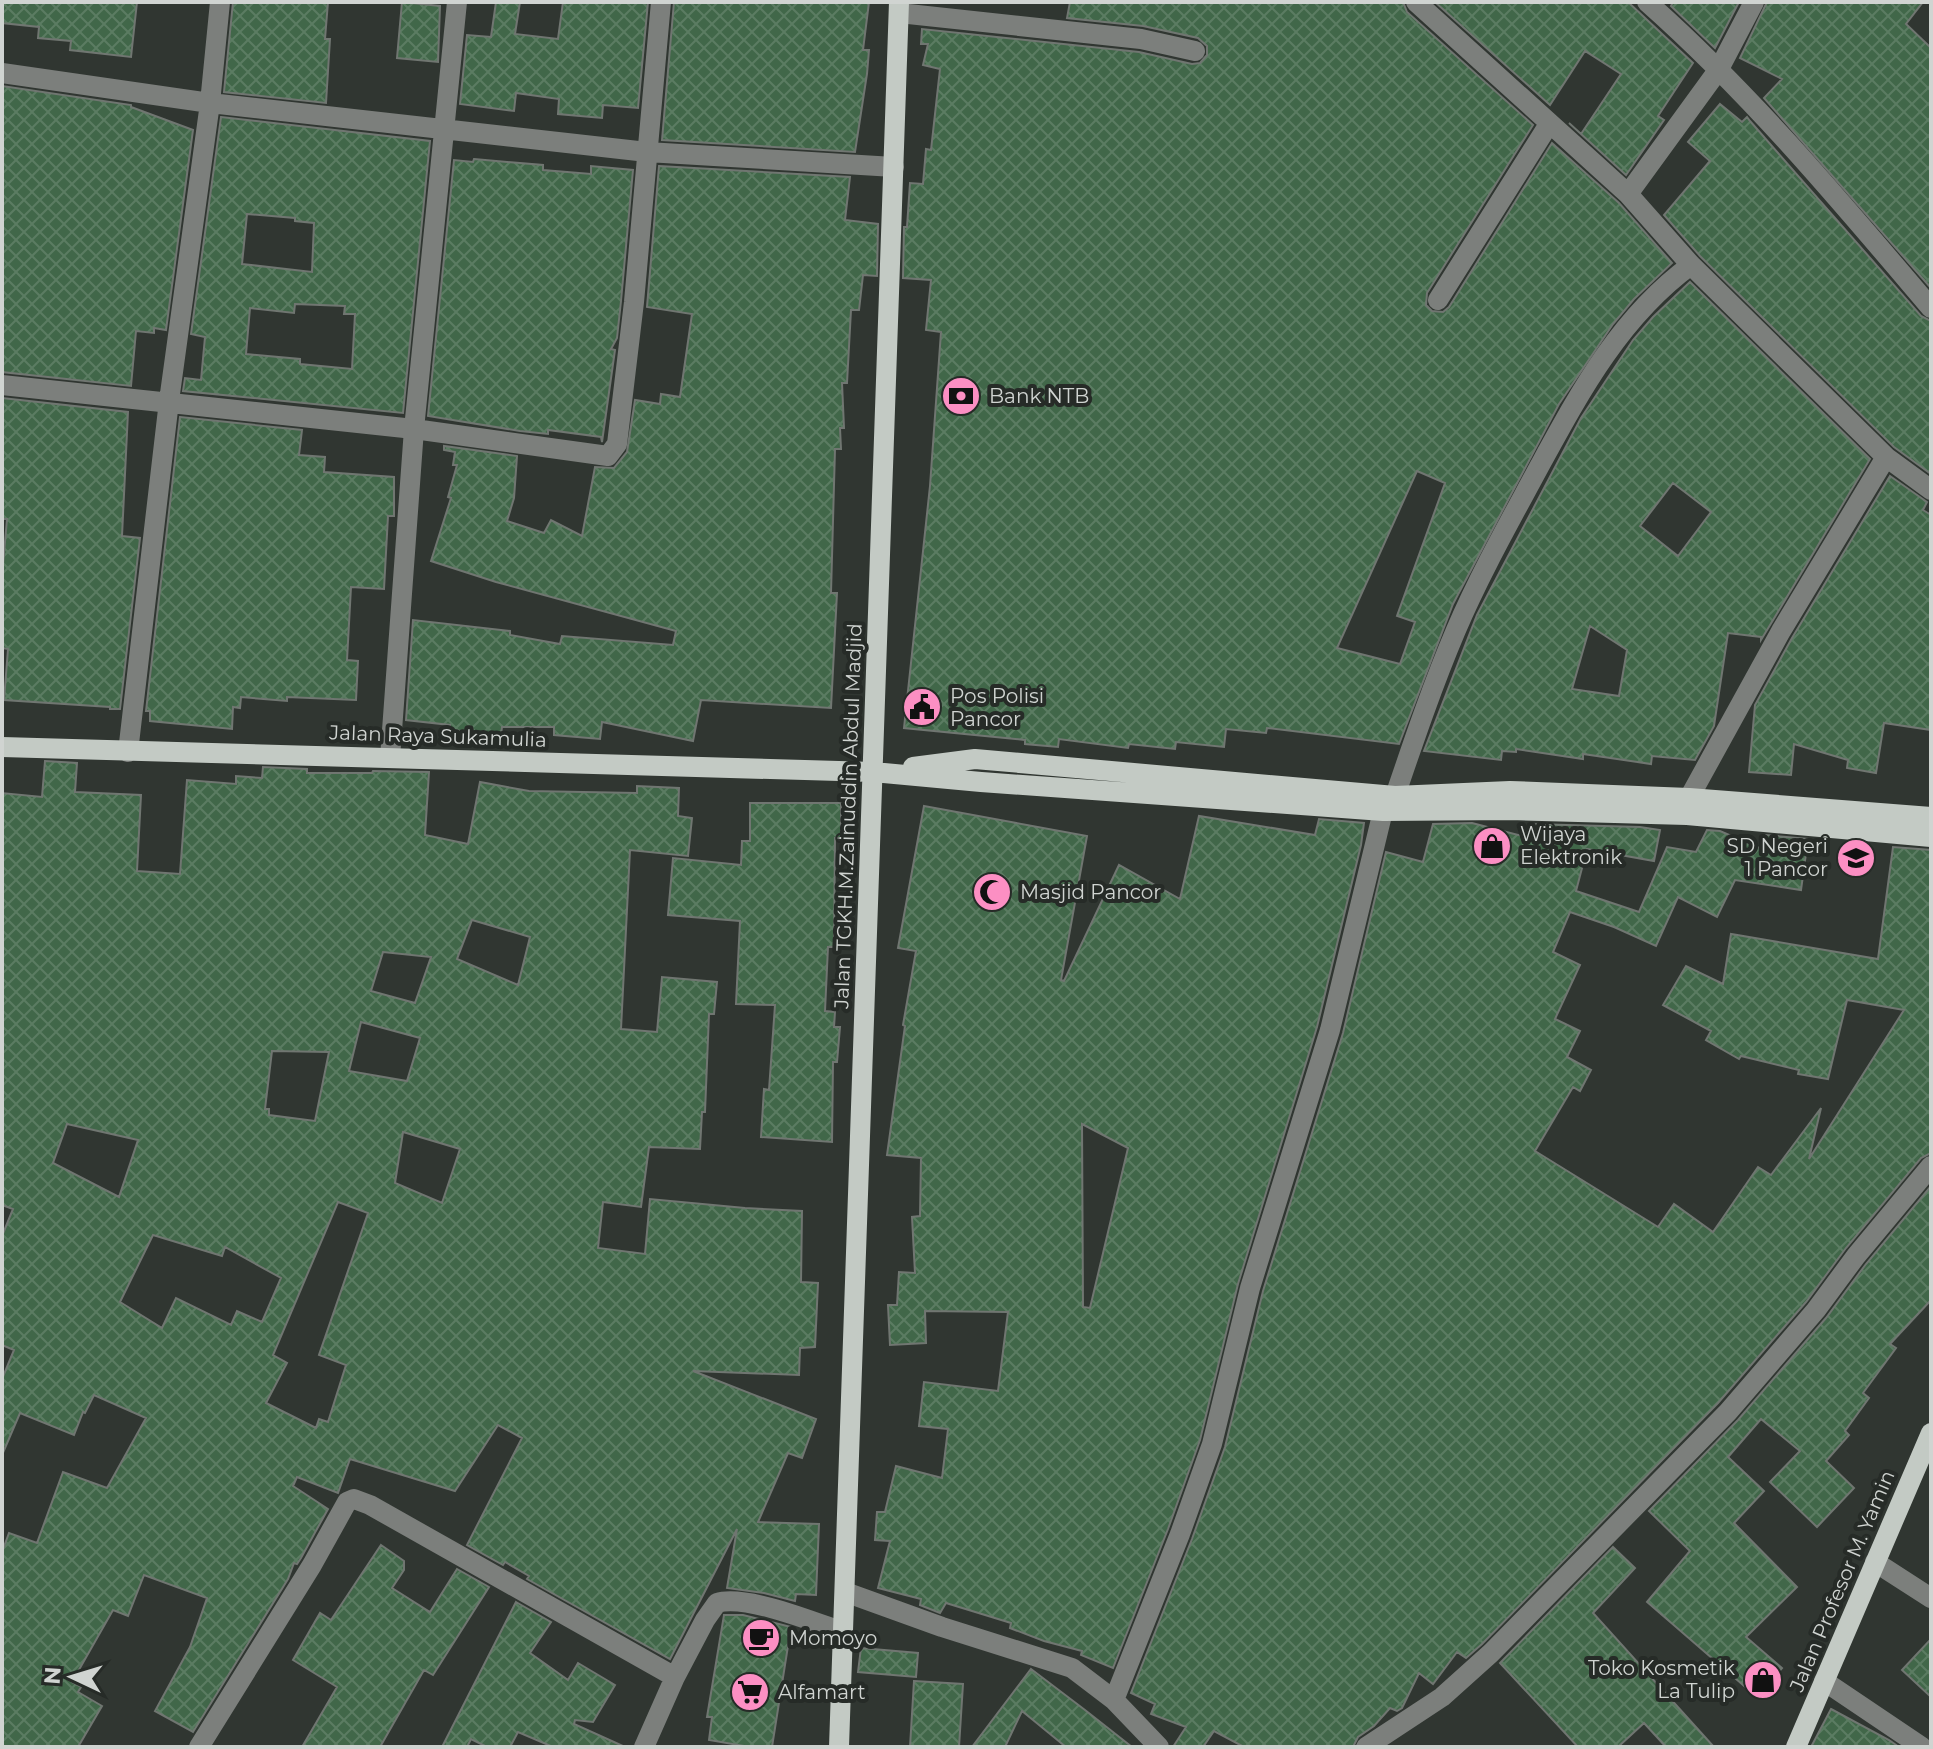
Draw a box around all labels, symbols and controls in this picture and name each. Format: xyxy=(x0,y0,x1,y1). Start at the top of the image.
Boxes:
bank icon: Bank NTB xyxy=(940,375,982,417)
place label: Bank NTB xyxy=(989,384,1089,408)
street label: Jalan TGKH.M.Zainuddin Abdul Madjid xyxy=(829,623,867,1010)
place label: Pos Polisi Pancor xyxy=(950,684,1044,731)
public building icon: Pos Polisi Pancor xyxy=(901,686,943,728)
street label: Jalan Raya Sukamulia xyxy=(328,720,547,752)
place label: Wijaya Elektronik xyxy=(1520,822,1622,869)
shop icon: Wijaya Elektronik xyxy=(1471,825,1513,867)
place label: SD Negeri 1 Pancor xyxy=(1727,834,1828,881)
school or university icon: SD Negeri 1 Pancor xyxy=(1835,837,1877,879)
mosque icon: Masjid Pancor xyxy=(971,871,1013,913)
place label: Masjid Pancor xyxy=(1020,880,1161,904)
street label: Jalan Profesor M. Yamin xyxy=(1784,1467,1900,1696)
cafe icon: Momoyo xyxy=(740,1617,782,1659)
place label: Momoyo xyxy=(789,1626,877,1650)
north arrow xyxy=(32,1637,112,1717)
place label: Toko Kosmetik La Tulip xyxy=(1588,1656,1735,1703)
shop icon: Toko Kosmetik La Tulip xyxy=(1742,1659,1784,1701)
text: N xyxy=(38,1666,67,1685)
supermarket icon: Alfamart xyxy=(729,1671,771,1713)
place label: Alfamart xyxy=(778,1680,866,1704)

